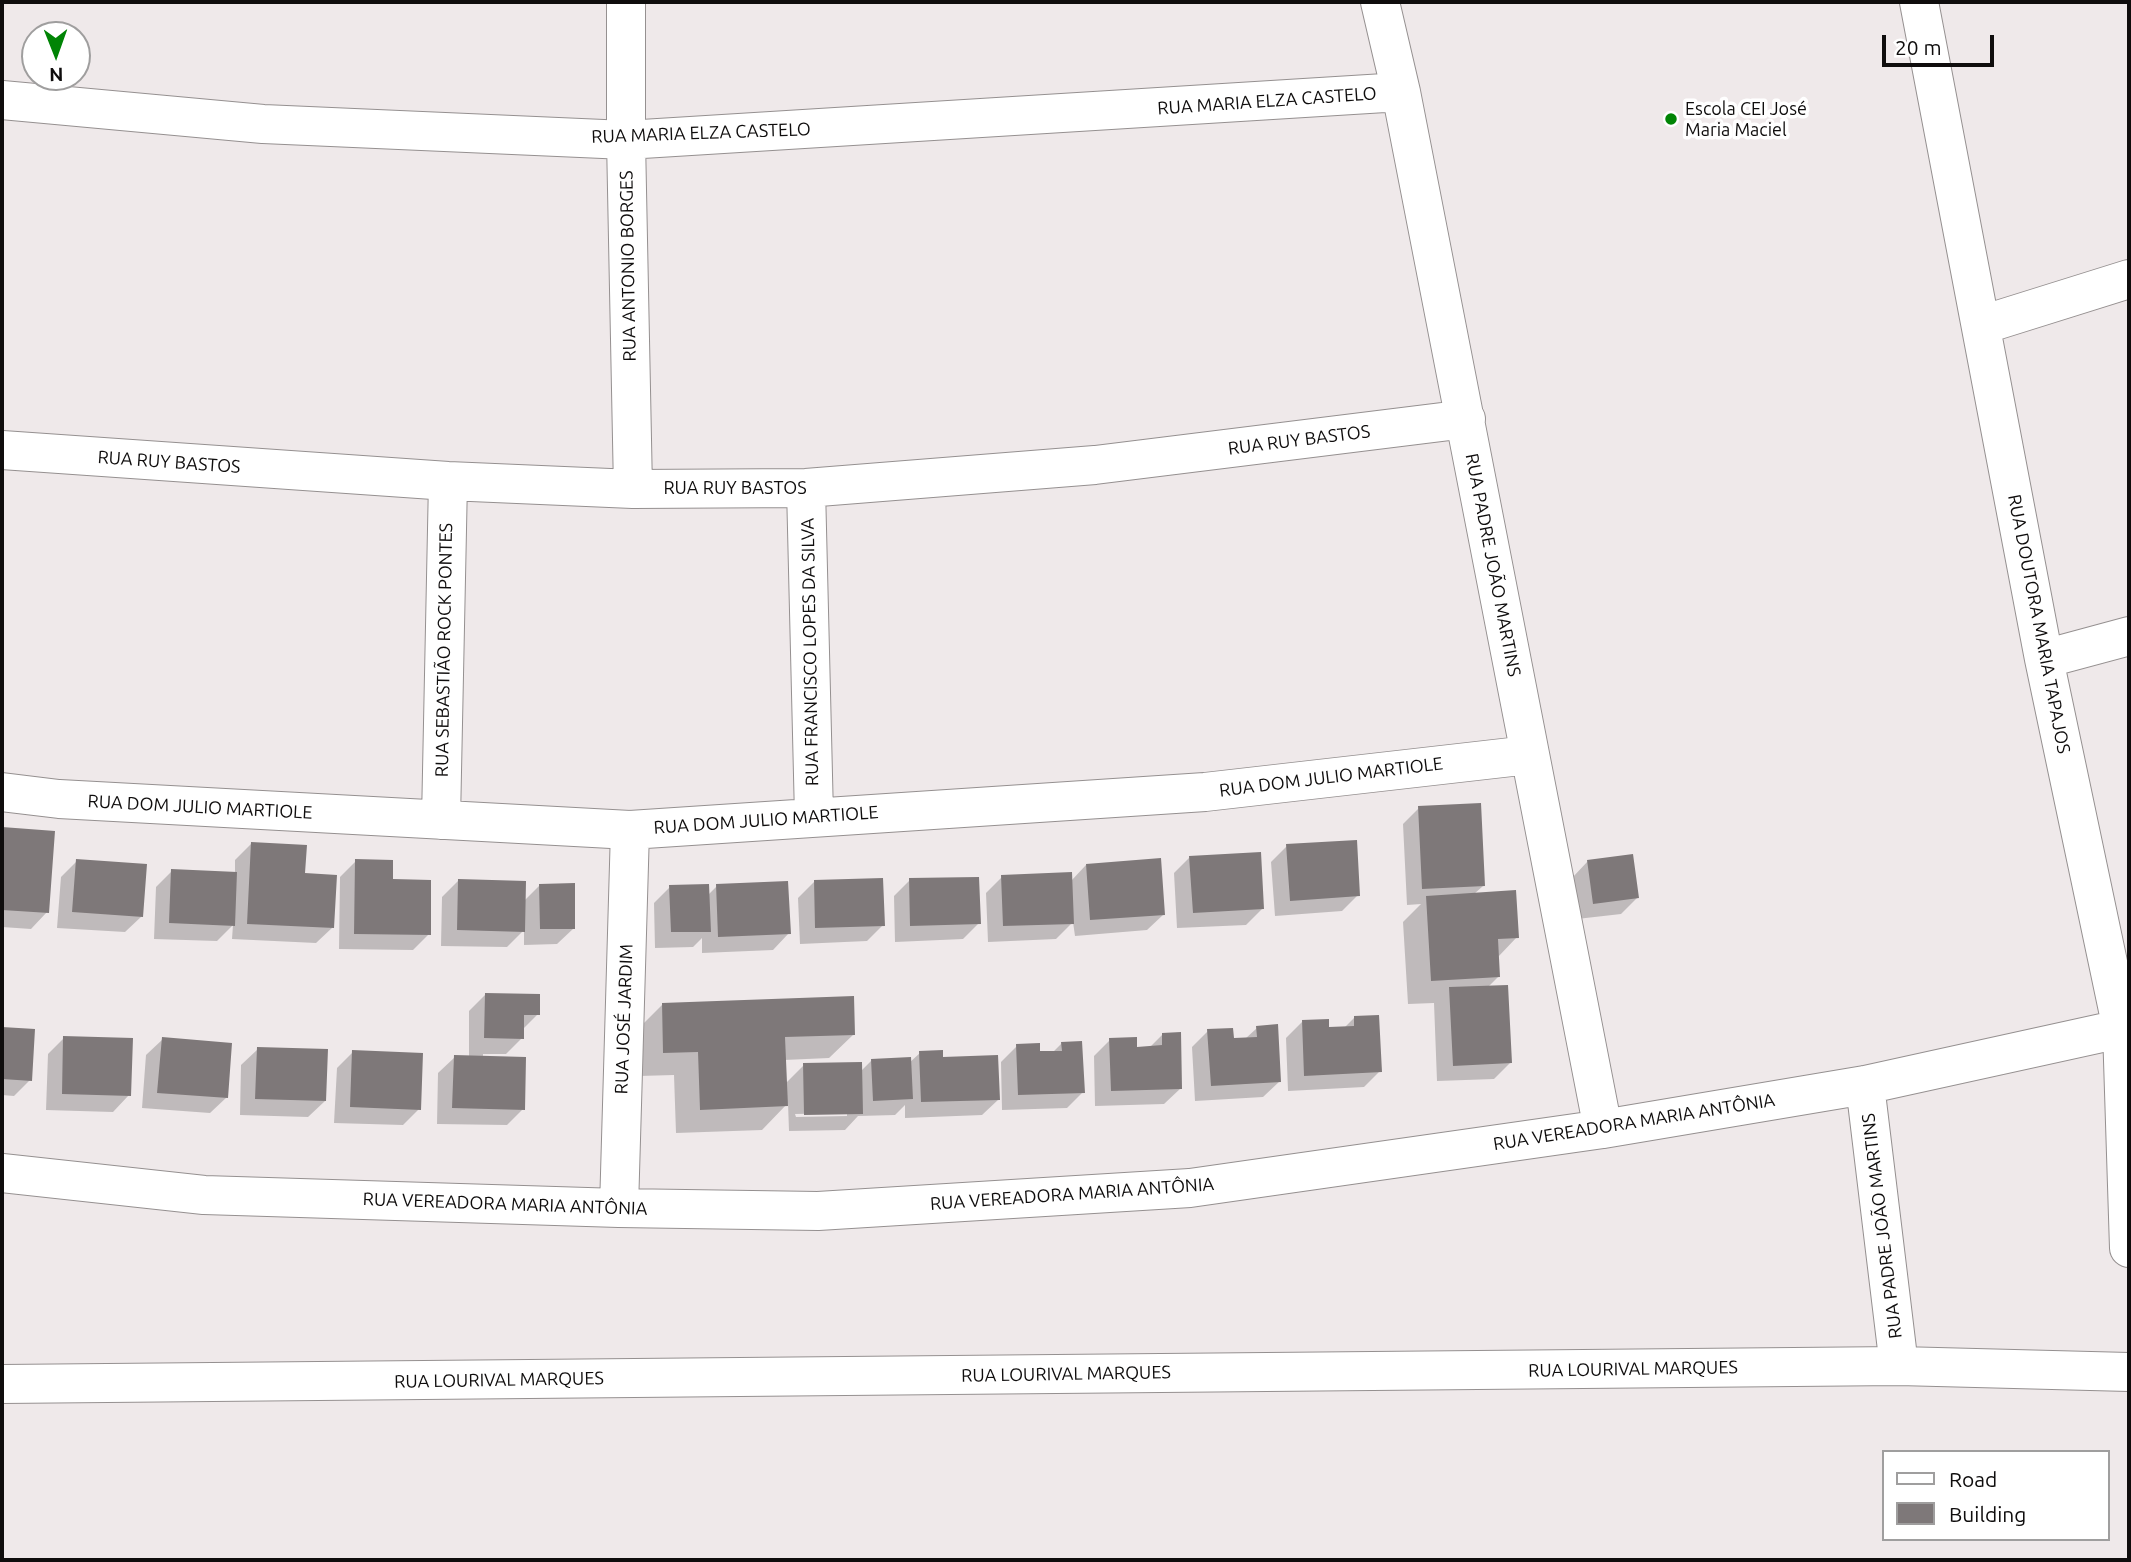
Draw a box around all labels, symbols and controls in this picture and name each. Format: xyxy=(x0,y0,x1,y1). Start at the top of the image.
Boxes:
north arrow xyxy=(21,21,91,91)
scale bar xyxy=(1886,21,1998,65)
text: 20 m xyxy=(1895,35,1942,59)
text: N xyxy=(49,64,64,86)
street label: RUA MARIA ELZA CASTELO xyxy=(1157,83,1377,119)
place label: Escola CEI José Maria Maciel xyxy=(1685,98,1807,140)
marker: Escola CEI José Maria Maciel xyxy=(1663,111,1679,127)
street label: RUA MARIA ELZA CASTELO xyxy=(591,118,811,148)
street label: RUA ANTONIO BORGES xyxy=(616,170,640,362)
street label: RUA RUY BASTOS xyxy=(1227,421,1371,459)
street label: RUA RUY BASTOS xyxy=(97,446,241,478)
street label: RUA PADRE JOÃO MARTINS xyxy=(1461,452,1525,678)
street label: RUA RUY BASTOS xyxy=(663,477,807,499)
street label: RUA DOUTORA MARIA TAPAJOS xyxy=(2003,493,2075,755)
street label: RUA FRANCISCO LOPES DA SILVA xyxy=(797,518,823,786)
street label: RUA SEBASTIÃO ROCK PONTES xyxy=(431,523,457,777)
street label: RUA DOM JULIO MARTIOLE xyxy=(1218,753,1444,801)
street label: RUA DOM JULIO MARTIOLE xyxy=(87,790,313,824)
street label: RUA DOM JULIO MARTIOLE xyxy=(653,801,879,839)
street label: RUA JOSÉ JARDIM xyxy=(611,943,637,1095)
street label: RUA VEREADORA MARIA ANTÔNIA xyxy=(1492,1089,1776,1155)
street label: RUA PADRE JOÃO MARTINS xyxy=(1857,1112,1907,1340)
street label: RUA VEREADORA MARIA ANTÔNIA xyxy=(929,1173,1215,1215)
street label: RUA VEREADORA MARIA ANTÔNIA xyxy=(362,1188,648,1220)
street label: RUA LOURIVAL MARQUES xyxy=(1528,1356,1738,1382)
street label: RUA LOURIVAL MARQUES xyxy=(961,1361,1171,1387)
street label: RUA LOURIVAL MARQUES xyxy=(394,1367,604,1393)
legend xyxy=(1882,1450,2110,1541)
text: Road xyxy=(1949,1467,1997,1491)
text: Building xyxy=(1949,1502,2026,1526)

